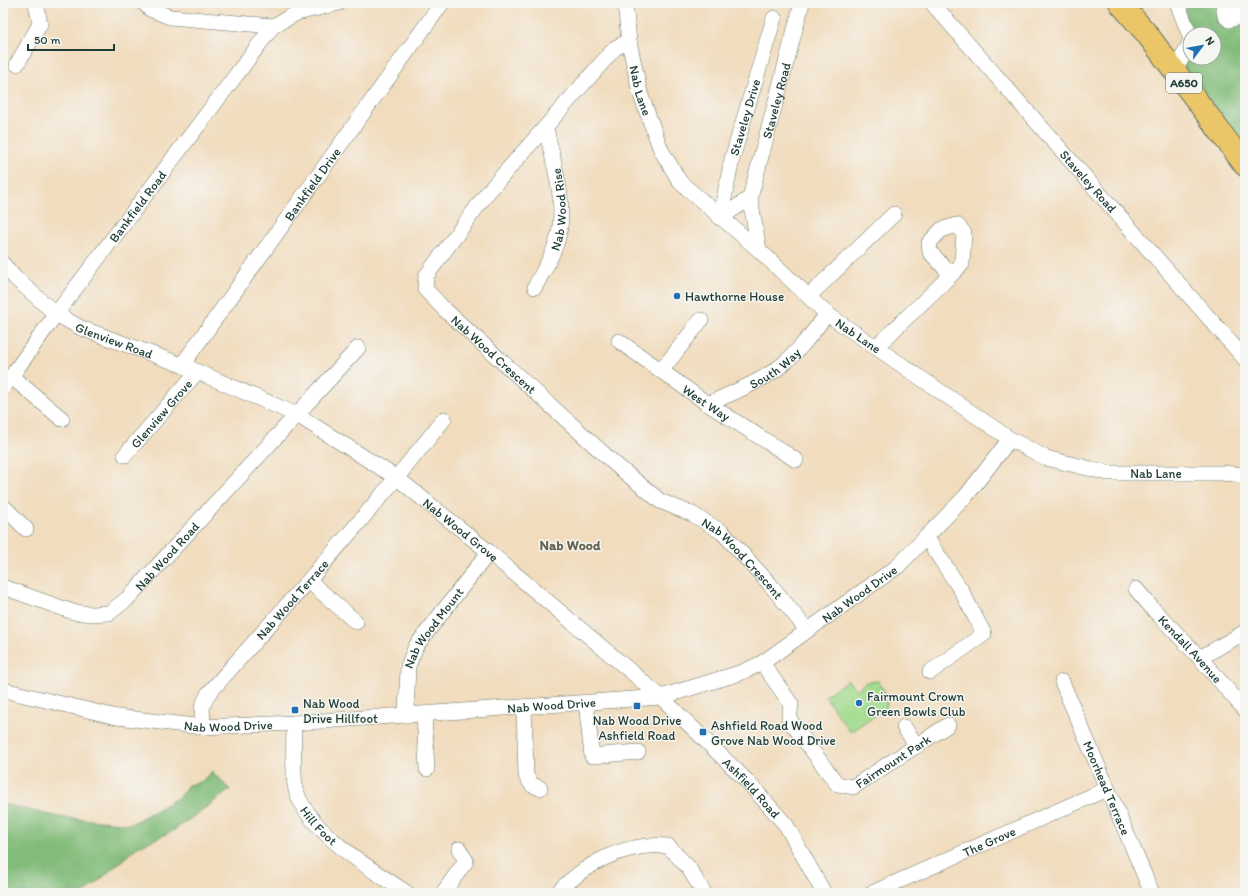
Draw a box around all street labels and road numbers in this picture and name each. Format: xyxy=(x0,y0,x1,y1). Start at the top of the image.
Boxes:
street label: Staveley Road xyxy=(759,61,794,140)
street label: Nab Lane xyxy=(626,64,655,118)
road number: A650 xyxy=(1166,73,1202,93)
street label: Staveley Drive xyxy=(726,77,763,157)
street label: Bankfield Drive xyxy=(281,145,344,224)
street label: Staveley Road xyxy=(1057,147,1120,216)
street label: Nab Wood Rise xyxy=(547,167,569,253)
street label: Bankfield Road xyxy=(106,168,169,245)
street label: Nab Wood Crescent xyxy=(448,312,539,397)
street label: Nab Lane xyxy=(833,315,884,357)
street label: Glenview Road xyxy=(73,319,155,362)
street label: South Way xyxy=(747,345,804,392)
street label: Glenview Grove xyxy=(128,376,195,451)
street label: West Way xyxy=(680,381,733,424)
street label: Nab Lane xyxy=(1130,466,1182,481)
street label: Nab Wood Grove xyxy=(420,495,501,565)
street label: Nab Wood Crescent xyxy=(699,515,786,602)
street label: Nab Wood Road xyxy=(132,519,202,593)
street label: Nab Wood Terrace xyxy=(253,556,332,643)
street label: Nab Wood Drive xyxy=(819,562,900,626)
street label: Nab Wood Mount xyxy=(401,585,467,671)
street label: Kendall Avenue xyxy=(1155,612,1225,686)
street label: Nab Wood Drive xyxy=(507,695,596,716)
street label: Nab Wood Drive xyxy=(183,717,273,735)
street label: Fairmount Park xyxy=(853,731,934,791)
street label: Moorhead Terrace xyxy=(1080,739,1133,837)
street label: Ashfield Road xyxy=(719,755,783,821)
street label: Hill Foot xyxy=(297,803,340,849)
street label: The Grove xyxy=(960,823,1018,860)

